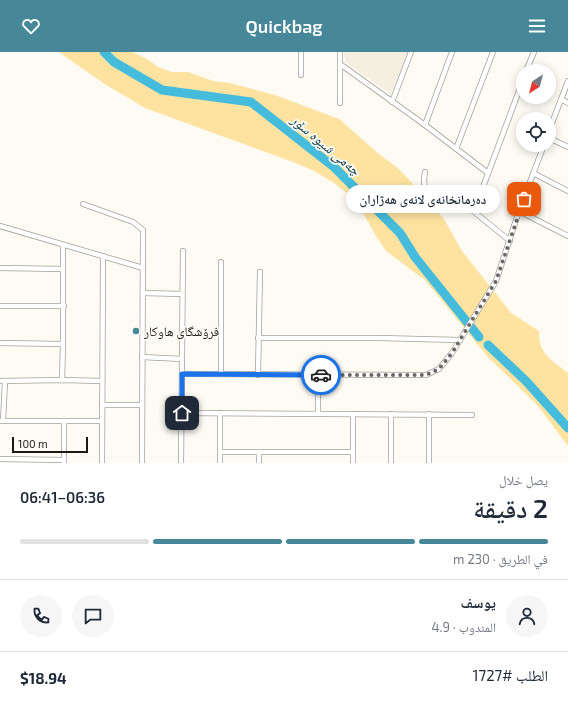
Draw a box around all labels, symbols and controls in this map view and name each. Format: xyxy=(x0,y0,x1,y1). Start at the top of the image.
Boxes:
icon: heart xyxy=(20,15,42,37)
text: Quickbag xyxy=(245,15,323,37)
icon: menu xyxy=(526,15,548,37)
north arrow xyxy=(516,64,556,104)
map controls xyxy=(516,64,556,152)
water label: چەمی شیوە سۆر xyxy=(287,110,365,180)
button: locate xyxy=(516,112,556,152)
pin xyxy=(507,182,541,216)
callout: دەرمانخانەی لانەی هەژاران xyxy=(346,185,500,213)
icon: bag xyxy=(513,188,535,210)
text: دەرمانخانەی لانەی هەژاران xyxy=(360,191,486,207)
place label: فرۆشگای ھاوکار xyxy=(143,323,219,340)
marker: فرۆشگای ھاوکار xyxy=(131,326,141,336)
courier xyxy=(301,355,341,395)
icon: car xyxy=(310,364,332,386)
pin xyxy=(165,396,199,430)
icon: home xyxy=(171,402,193,424)
scale bar xyxy=(12,435,88,454)
text: 100 m xyxy=(18,437,48,450)
text: يصل خلال xyxy=(499,472,548,488)
text: 06:36–06:41 xyxy=(20,488,105,506)
text: 2 دقيقة xyxy=(473,492,548,523)
text: في الطريق · 230 m xyxy=(453,551,548,567)
text: يوسف xyxy=(461,593,496,611)
button: phone xyxy=(20,595,62,637)
button: chat xyxy=(72,595,114,637)
button: person xyxy=(506,595,548,637)
text: المندوب · 4.9 xyxy=(431,619,496,635)
text: الطلب #1727 xyxy=(472,666,548,684)
text: $18.94 xyxy=(20,669,67,687)

